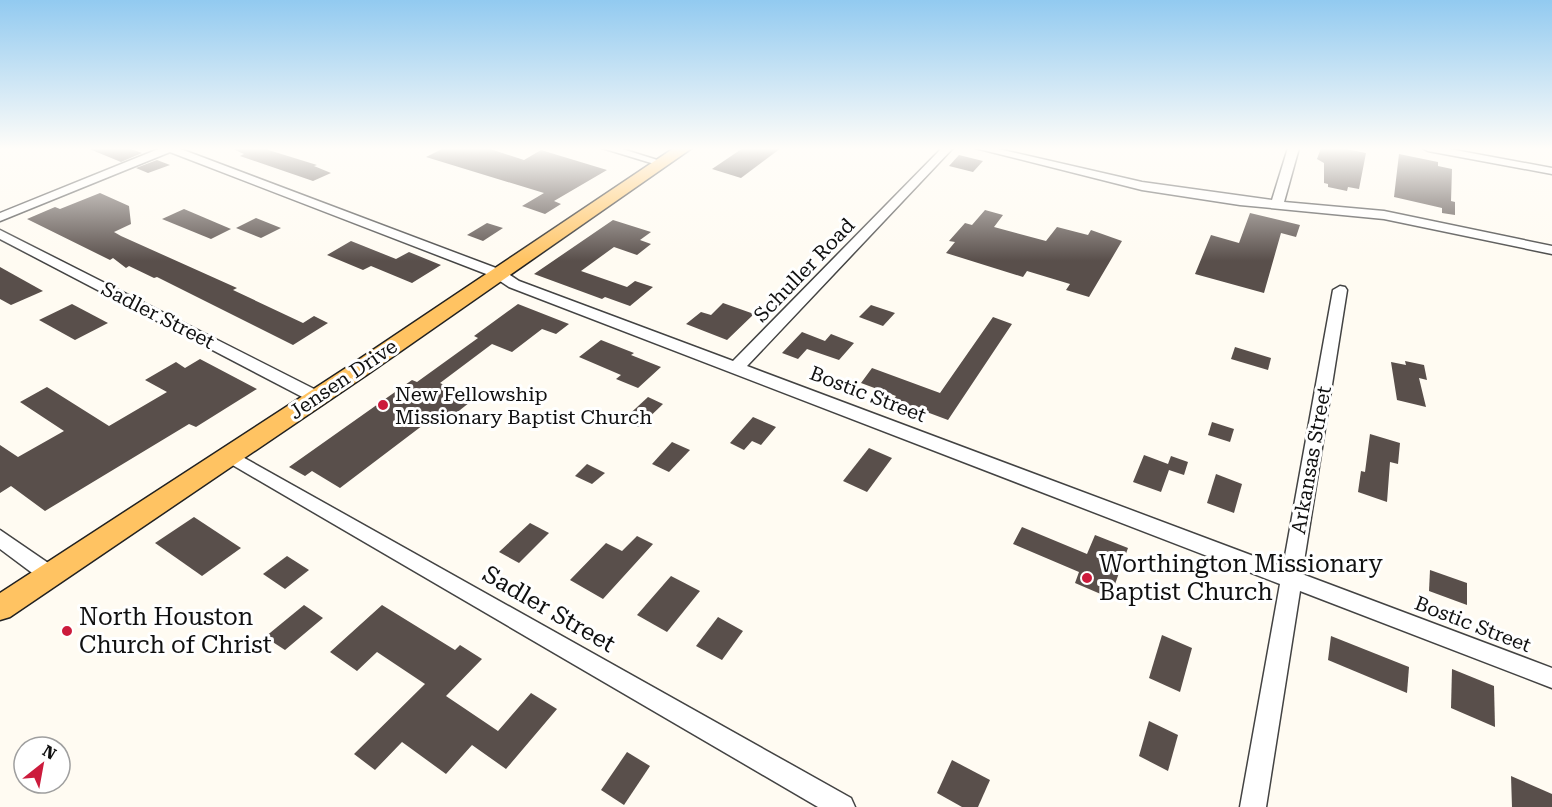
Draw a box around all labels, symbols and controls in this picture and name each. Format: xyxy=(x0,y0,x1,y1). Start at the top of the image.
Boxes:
street label: Schuller Road xyxy=(749,213,860,327)
street label: Sadler Street xyxy=(97,276,219,354)
street label: Jensen Drive xyxy=(284,334,402,424)
street label: Bostic Street xyxy=(806,361,930,427)
place label: New Fellowship Missionary Baptist Church xyxy=(395,382,652,429)
street label: Arkansas Street xyxy=(1286,383,1336,536)
marker: New Fellowship Missionary Baptist Church xyxy=(376,398,390,412)
place label: Worthington Missionary Baptist Church xyxy=(1099,550,1383,606)
street label: Sadler Street xyxy=(478,560,620,658)
marker: Worthington Missionary Baptist Church xyxy=(1080,571,1094,585)
street label: Bostic Street xyxy=(1411,591,1535,657)
place label: North Houston Church of Christ xyxy=(79,603,272,659)
marker: North Houston Church of Christ xyxy=(60,624,74,638)
north arrow xyxy=(12,735,72,795)
text: N xyxy=(39,741,60,764)

